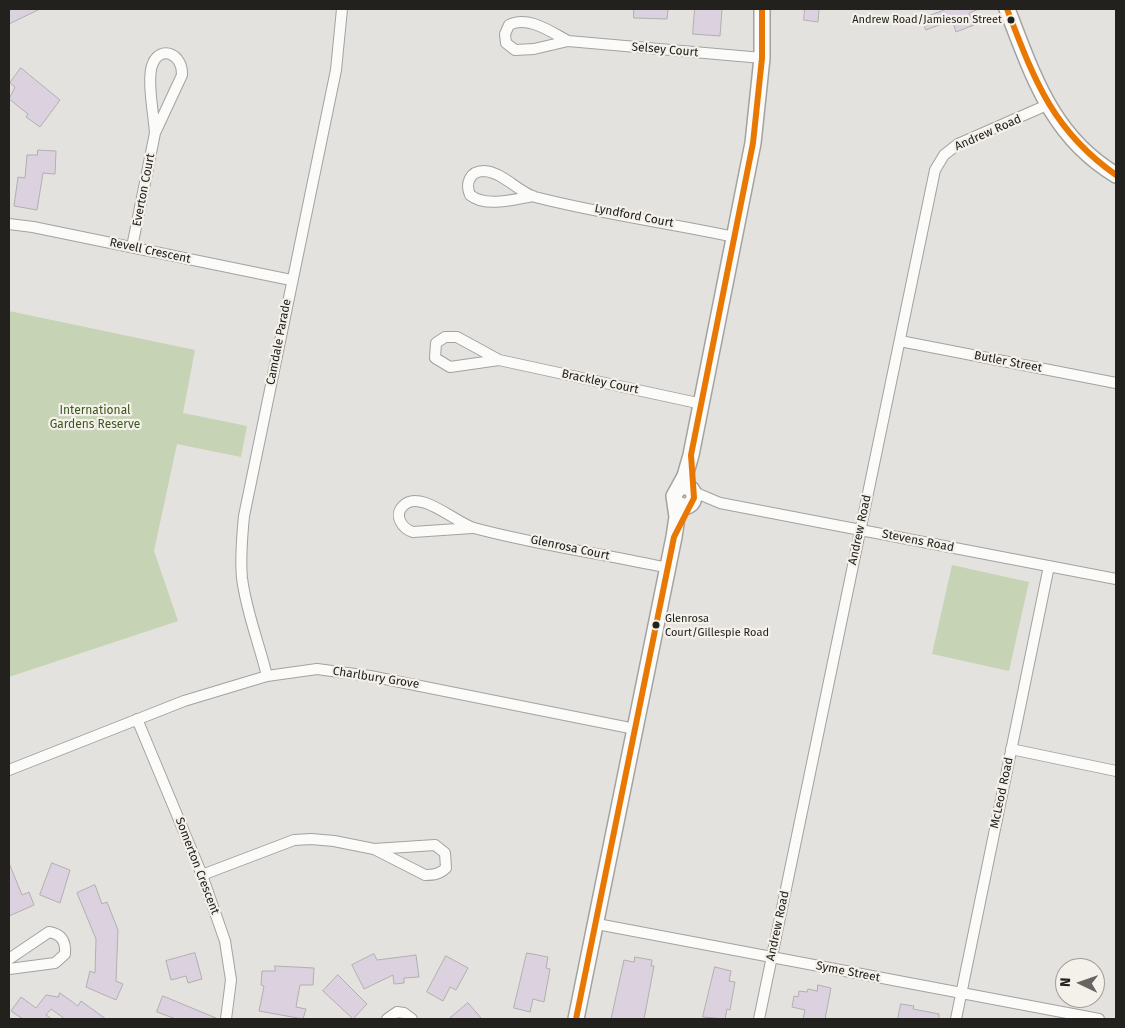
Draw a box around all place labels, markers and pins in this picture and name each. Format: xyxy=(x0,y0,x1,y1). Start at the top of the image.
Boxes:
place label: Andrew Road/Jamieson Street xyxy=(852,13,1002,27)
marker: Andrew Road/Jamieson Street xyxy=(1006,15,1016,25)
place label: Glenrosa Court/Gillespie Road xyxy=(665,612,769,638)
marker: Glenrosa Court/Gillespie Road xyxy=(651,620,661,630)

